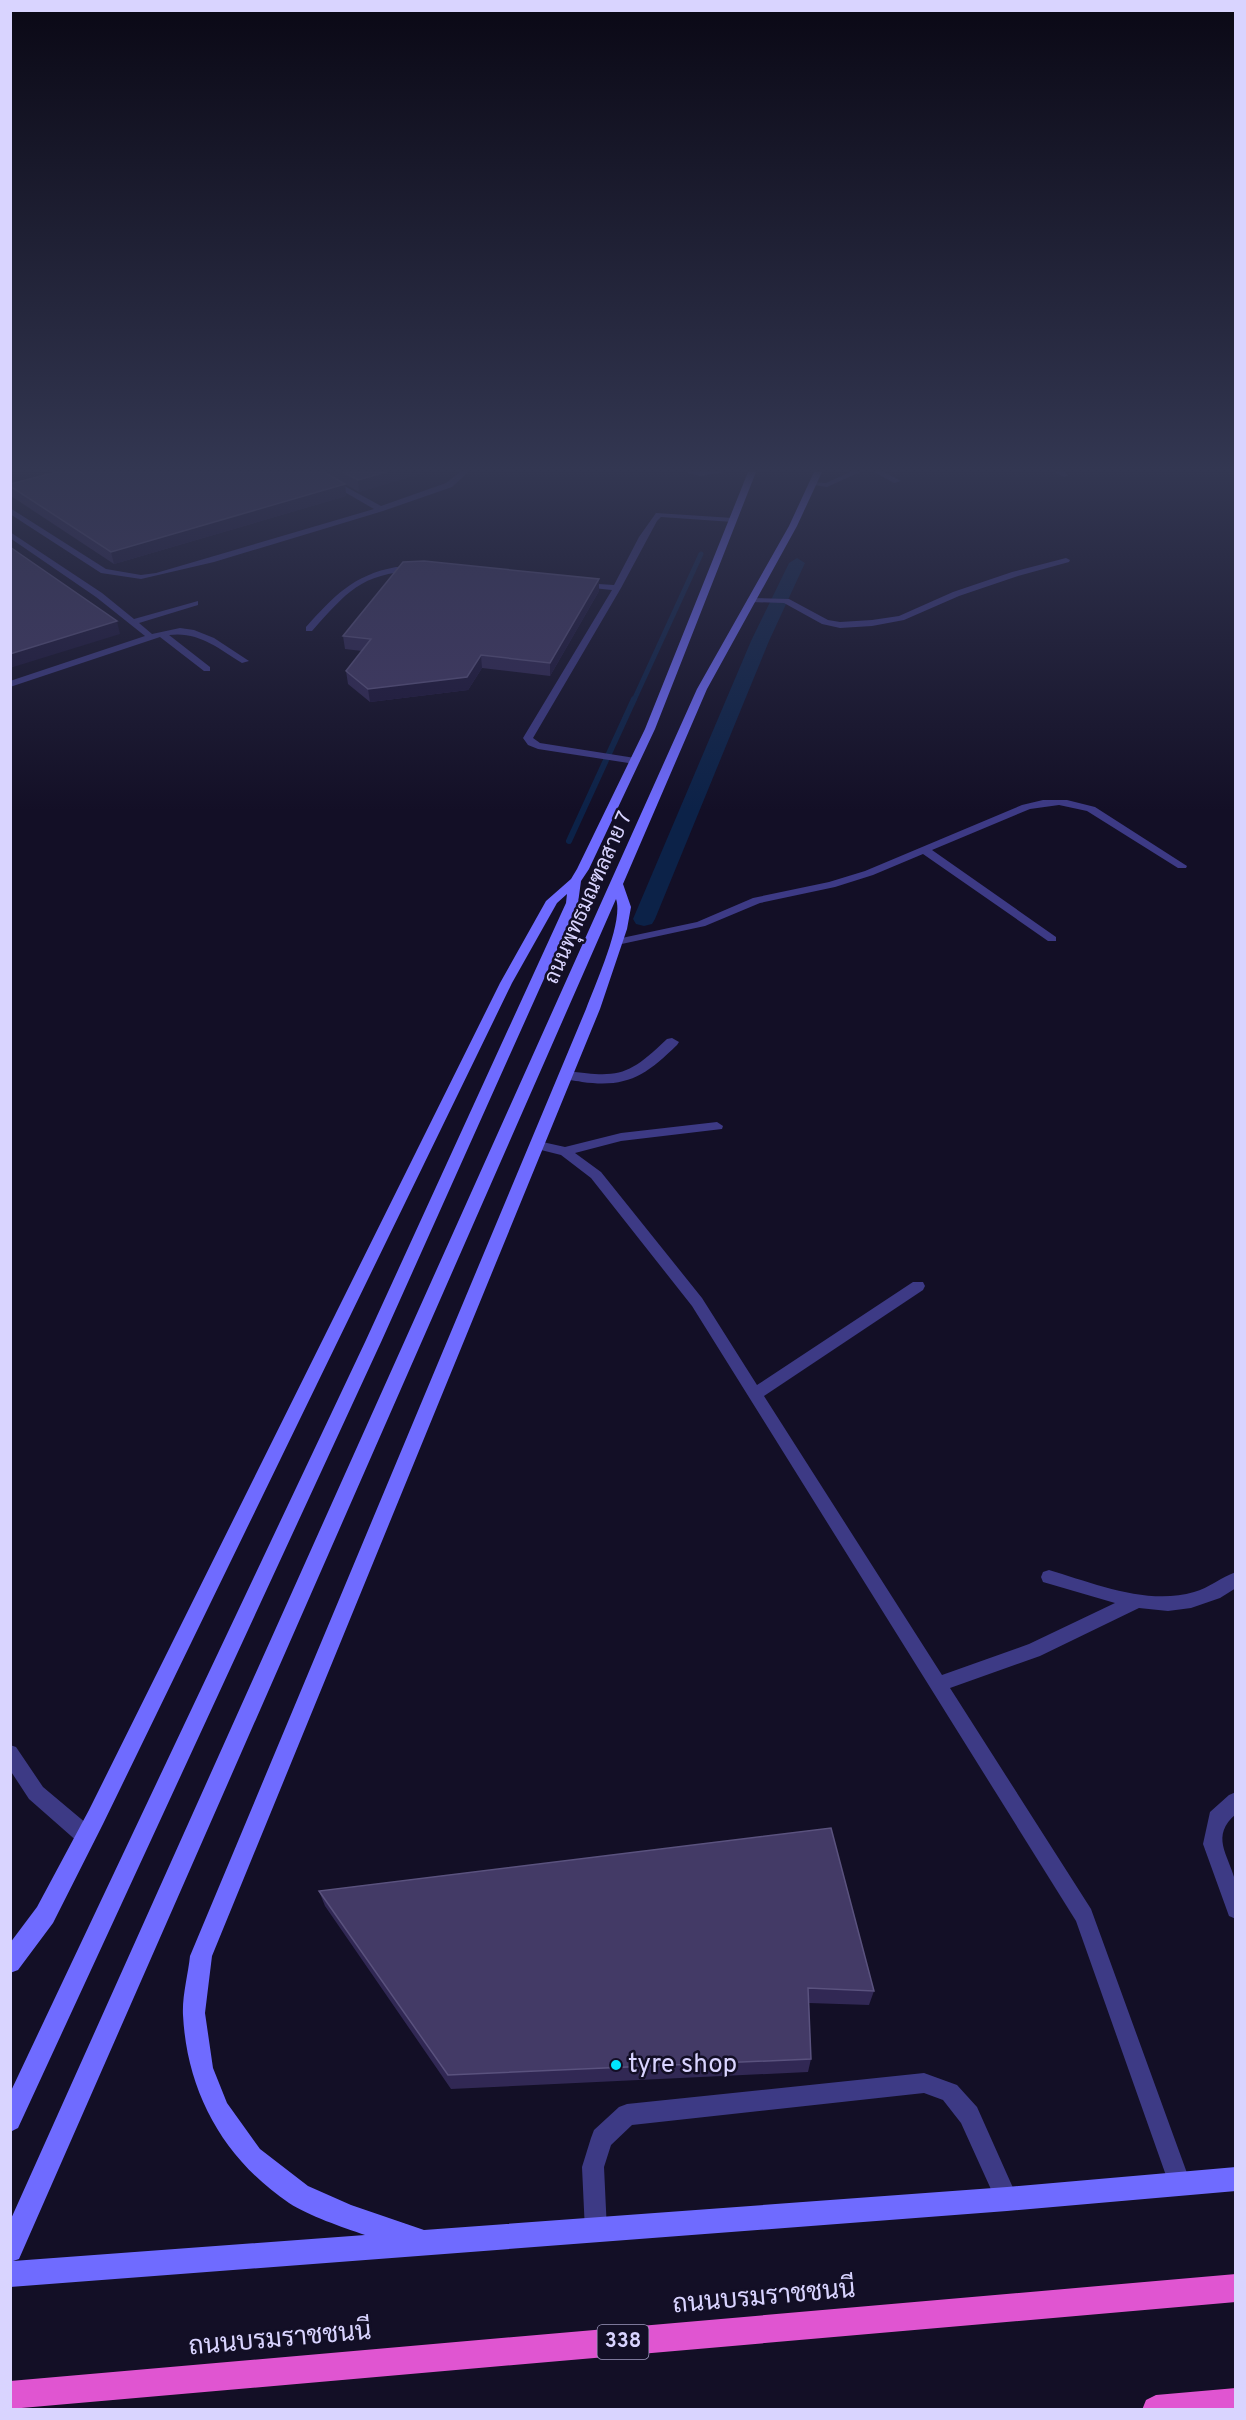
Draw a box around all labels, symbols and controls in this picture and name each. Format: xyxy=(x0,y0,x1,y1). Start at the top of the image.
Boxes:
street label: ถนนพุทธมณฑลสาย 7 xyxy=(539,807,639,988)
place label: tyre shop xyxy=(628,2049,737,2082)
marker: tyre shop xyxy=(609,2058,623,2072)
street label: ถนนบรมราชชนนี xyxy=(671,2272,857,2322)
street label: ถนนบรมราชชนนี xyxy=(187,2314,373,2364)
road number: 338 xyxy=(598,2325,648,2359)

